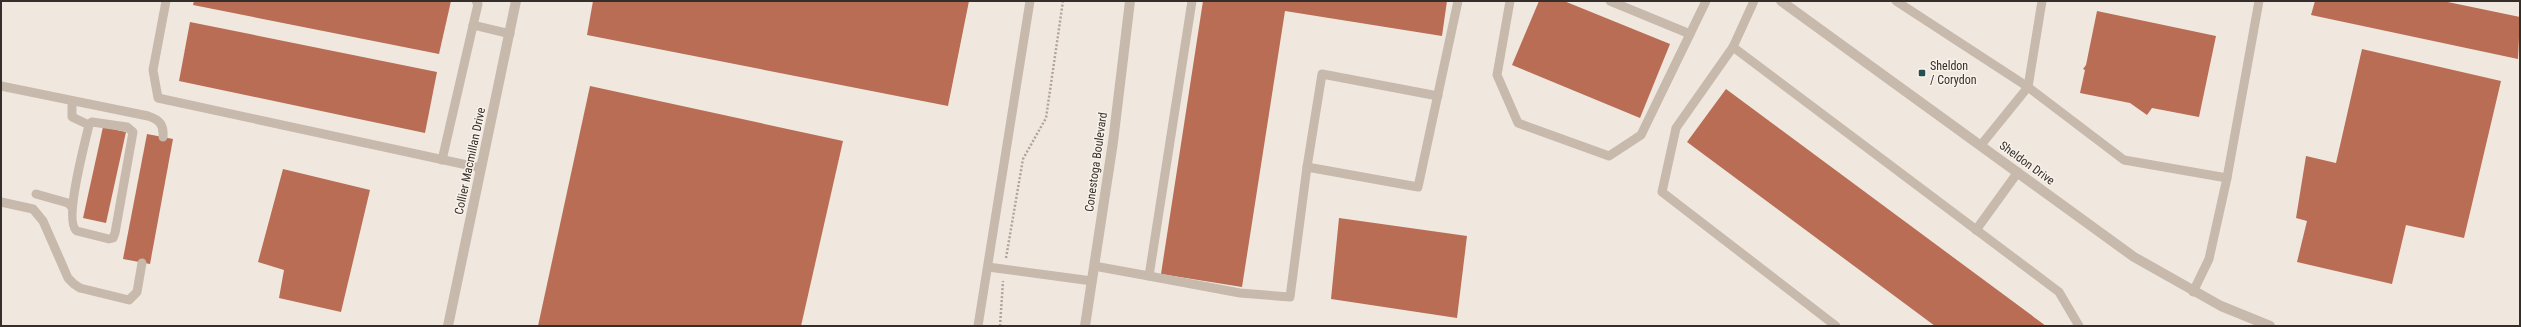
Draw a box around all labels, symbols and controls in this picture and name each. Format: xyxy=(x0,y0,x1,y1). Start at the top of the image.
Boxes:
place label: Sheldon / Corydon xyxy=(1930,59,1977,87)
marker: Sheldon / Corydon xyxy=(1917,68,1927,78)
street label: Collier Macmillan Drive xyxy=(452,106,488,216)
street label: Conestoga Boulevard xyxy=(1082,111,1110,213)
street label: Sheldon Drive xyxy=(1997,138,2058,188)

